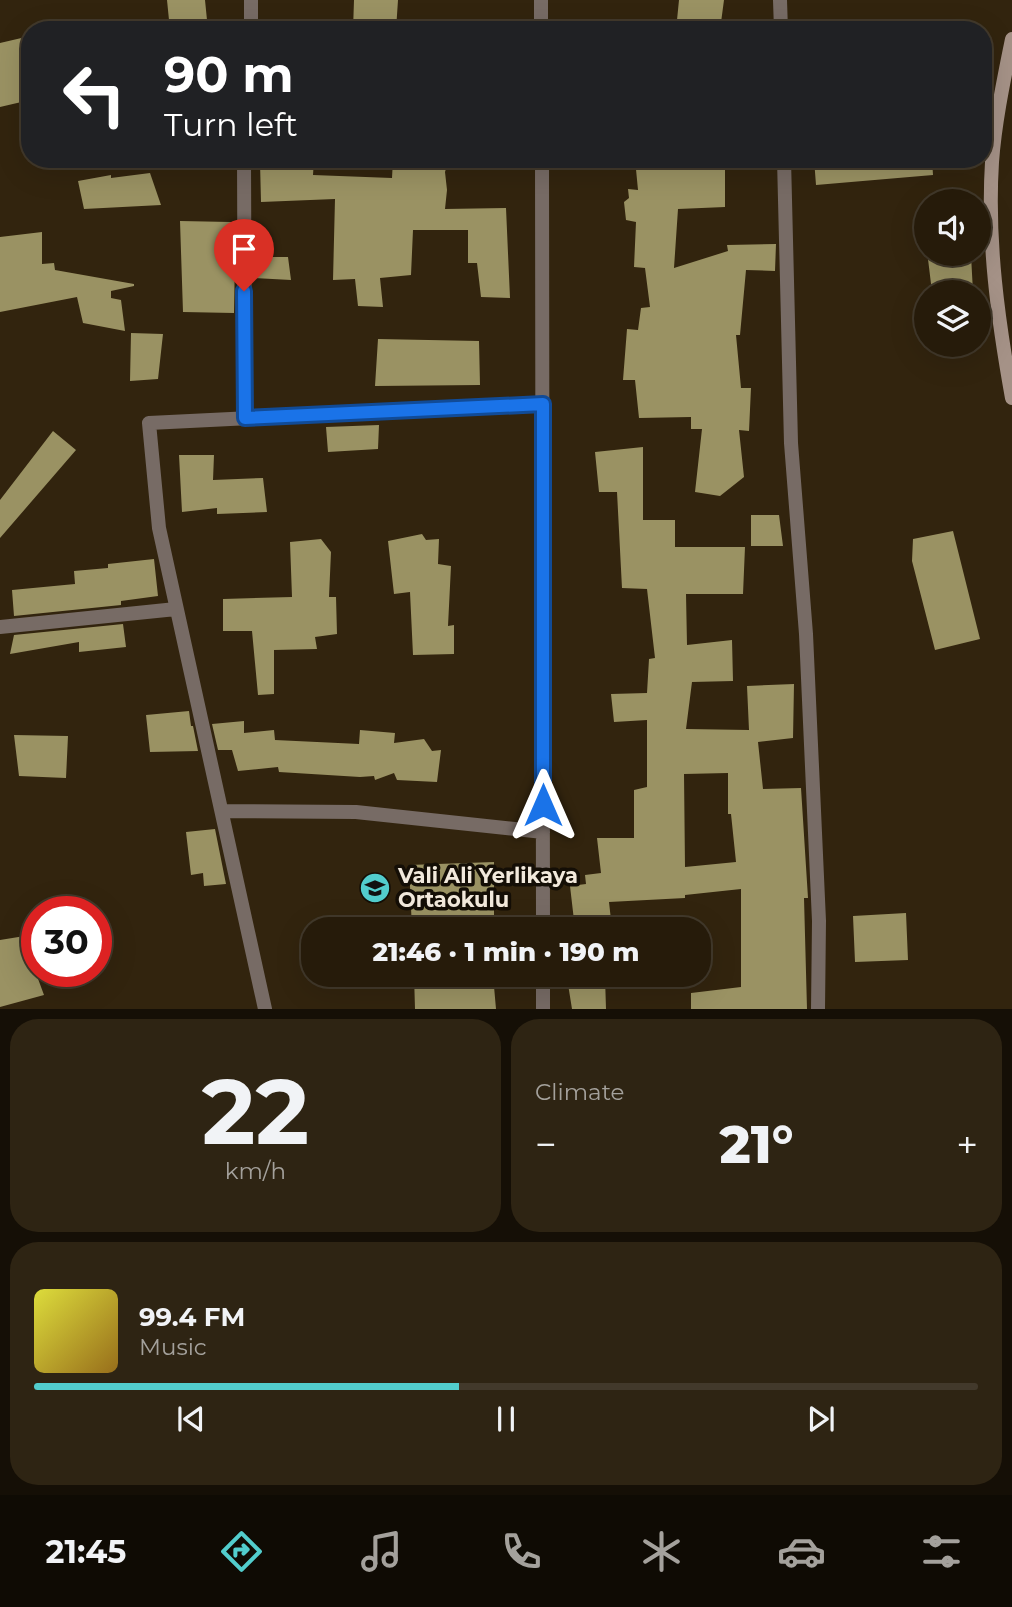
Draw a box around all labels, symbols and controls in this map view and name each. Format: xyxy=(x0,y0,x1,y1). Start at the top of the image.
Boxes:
text: 90 m xyxy=(164,45,294,104)
icon: left xyxy=(49,49,140,140)
text: Turn left xyxy=(164,105,298,144)
map controls xyxy=(914,189,991,357)
button: sound xyxy=(914,189,991,266)
pin xyxy=(214,219,274,291)
icon: arrive xyxy=(225,230,263,268)
button: layers xyxy=(914,280,991,357)
position arrow xyxy=(506,768,580,842)
place label: Vali Ali Yerlikaya Ortaokulu xyxy=(397,863,578,912)
school or university icon: Vali Ali Yerlikaya Ortaokulu xyxy=(358,871,392,905)
speed limit sign: 30 xyxy=(21,896,112,987)
text: 21:46 · 1 min · 190 m xyxy=(372,936,640,968)
text: 22 xyxy=(202,1056,309,1167)
text: Climate xyxy=(535,1078,624,1106)
text: 21° xyxy=(720,1113,793,1176)
text: − xyxy=(535,1121,557,1168)
text: + xyxy=(956,1121,978,1168)
text: km/h xyxy=(225,1157,286,1185)
text: 99.4 FM xyxy=(139,1301,245,1333)
text: Music xyxy=(139,1333,207,1361)
icon: previous xyxy=(172,1400,210,1438)
icon: pause xyxy=(487,1400,525,1438)
icon: next xyxy=(802,1400,840,1438)
icon: directions xyxy=(217,1527,266,1576)
icon: music xyxy=(357,1527,406,1576)
icon: phone xyxy=(497,1527,546,1576)
icon: climate xyxy=(637,1527,686,1576)
icon: car xyxy=(777,1527,826,1576)
icon: filters xyxy=(917,1527,966,1576)
text: 21:45 xyxy=(46,1532,126,1571)

